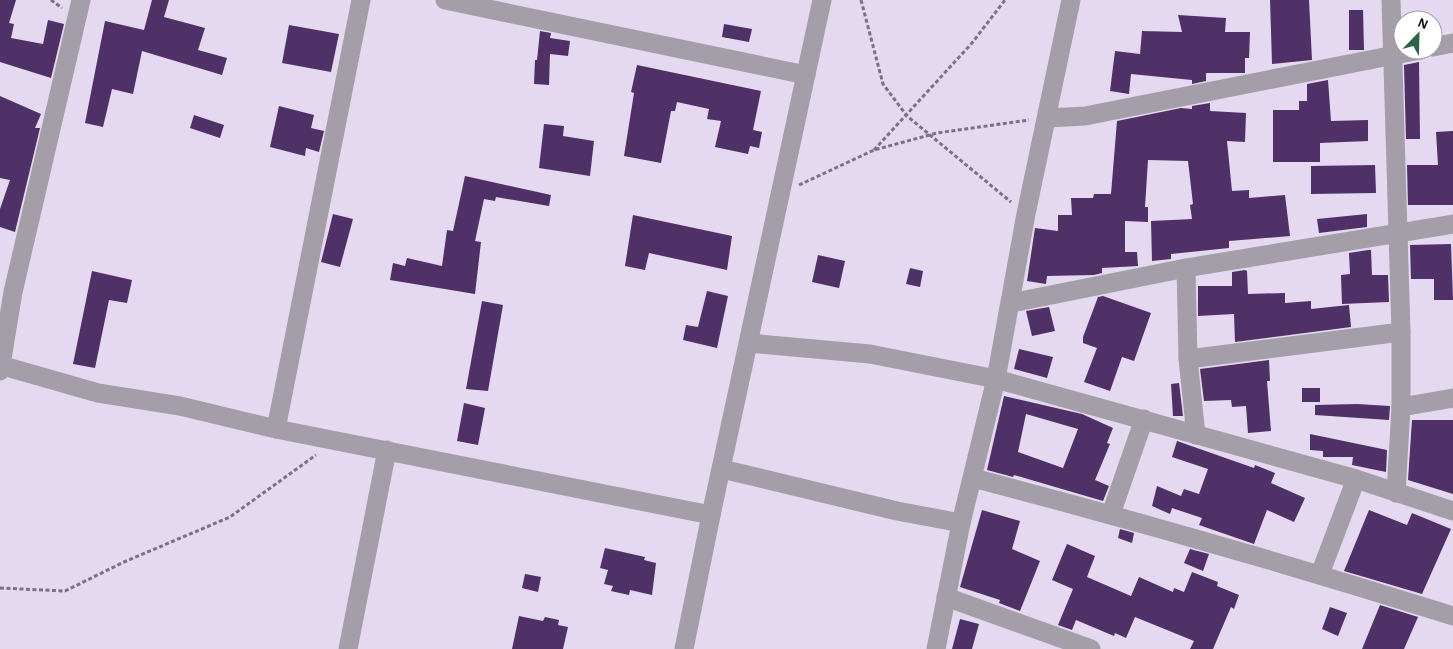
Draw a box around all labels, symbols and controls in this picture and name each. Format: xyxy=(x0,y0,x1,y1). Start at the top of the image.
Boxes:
north arrow xyxy=(1393,10,1443,60)
text: N xyxy=(1415,16,1430,32)

